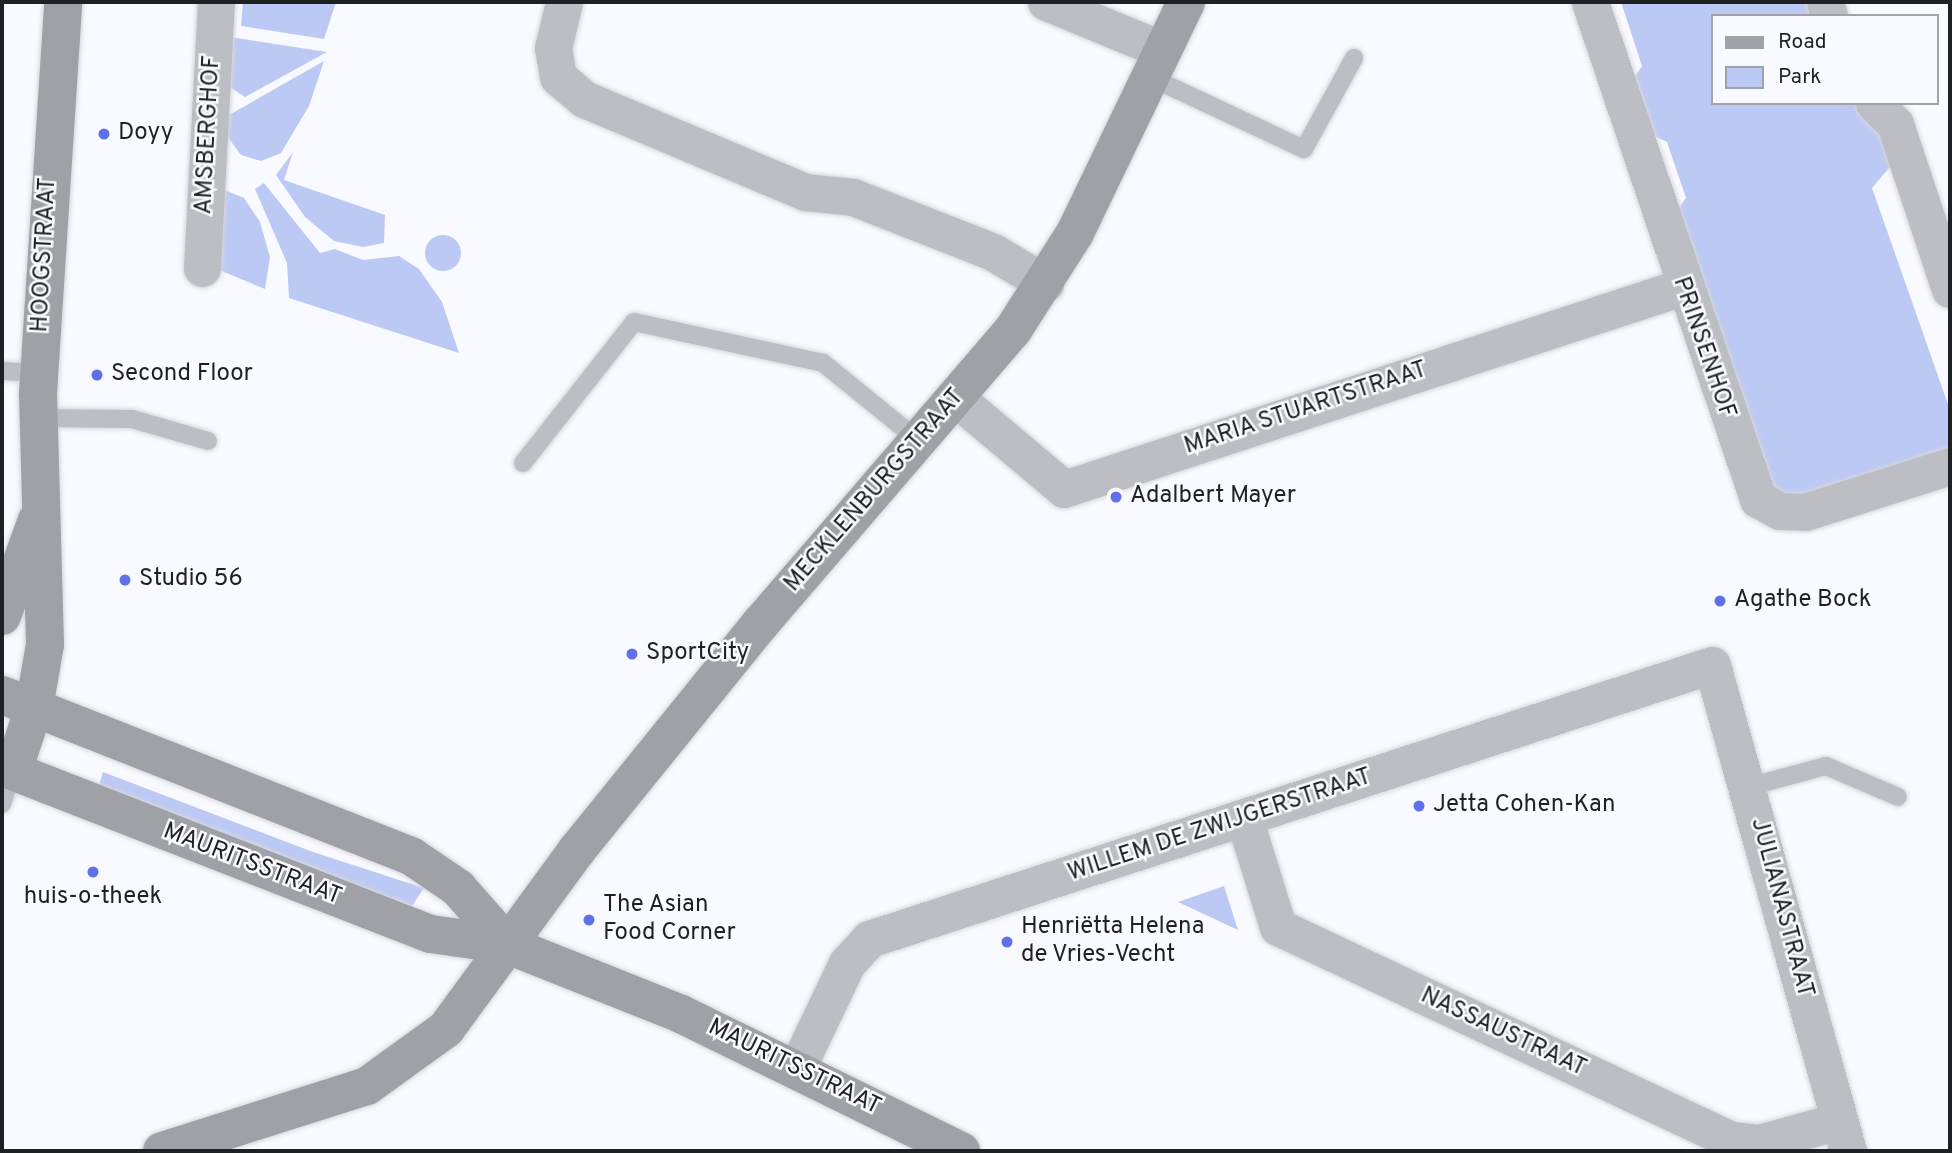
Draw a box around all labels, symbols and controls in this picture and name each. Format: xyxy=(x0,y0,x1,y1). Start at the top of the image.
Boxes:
legend xyxy=(1710,14,1938,105)
text: Road xyxy=(1778,29,1827,56)
street label: AMSBERGHOF xyxy=(190,55,228,215)
text: Park xyxy=(1778,64,1821,91)
place label: Doyy xyxy=(118,120,173,148)
marker: Doyy xyxy=(96,126,112,142)
street label: HOOGSTRAAT xyxy=(27,177,63,333)
street label: PRINSENHOF xyxy=(1665,273,1741,423)
street label: MARIA STUARTSTRAAT xyxy=(1181,356,1431,462)
place label: Second Floor xyxy=(111,361,253,389)
marker: Second Floor xyxy=(89,367,105,383)
street label: MECKLENBURGSTRAAT xyxy=(779,384,971,598)
place label: Adalbert Mayer xyxy=(1130,483,1296,511)
marker: Adalbert Mayer xyxy=(1108,489,1124,505)
place label: Studio 56 xyxy=(139,566,243,594)
marker: Studio 56 xyxy=(117,572,133,588)
place label: Agathe Bock xyxy=(1734,587,1871,615)
marker: Agathe Bock xyxy=(1712,593,1728,609)
place label: SportCity xyxy=(646,640,749,668)
marker: SportCity xyxy=(624,646,640,662)
street label: WILLEM DE ZWIJGERSTRAAT xyxy=(1065,763,1375,889)
place label: Jetta Cohen-Kan xyxy=(1433,792,1615,820)
marker: Jetta Cohen-Kan xyxy=(1411,798,1427,814)
street label: JULIANASTRAAT xyxy=(1743,815,1819,1001)
street label: MAURITSSTRAAT xyxy=(159,818,345,912)
marker: huis-o-theek xyxy=(85,864,101,880)
place label: huis-o-theek xyxy=(24,884,162,912)
place label: The Asian Food Corner xyxy=(603,892,736,948)
marker: The Asian Food Corner xyxy=(581,912,597,928)
place label: Henriëtta Helena de Vries-Vecht xyxy=(1021,914,1204,970)
marker: Henriëtta Helena de Vries-Vecht xyxy=(999,934,1015,950)
street label: NASSAUSTRAAT xyxy=(1416,982,1590,1084)
street label: MAURITSSTRAAT xyxy=(703,1014,885,1122)

